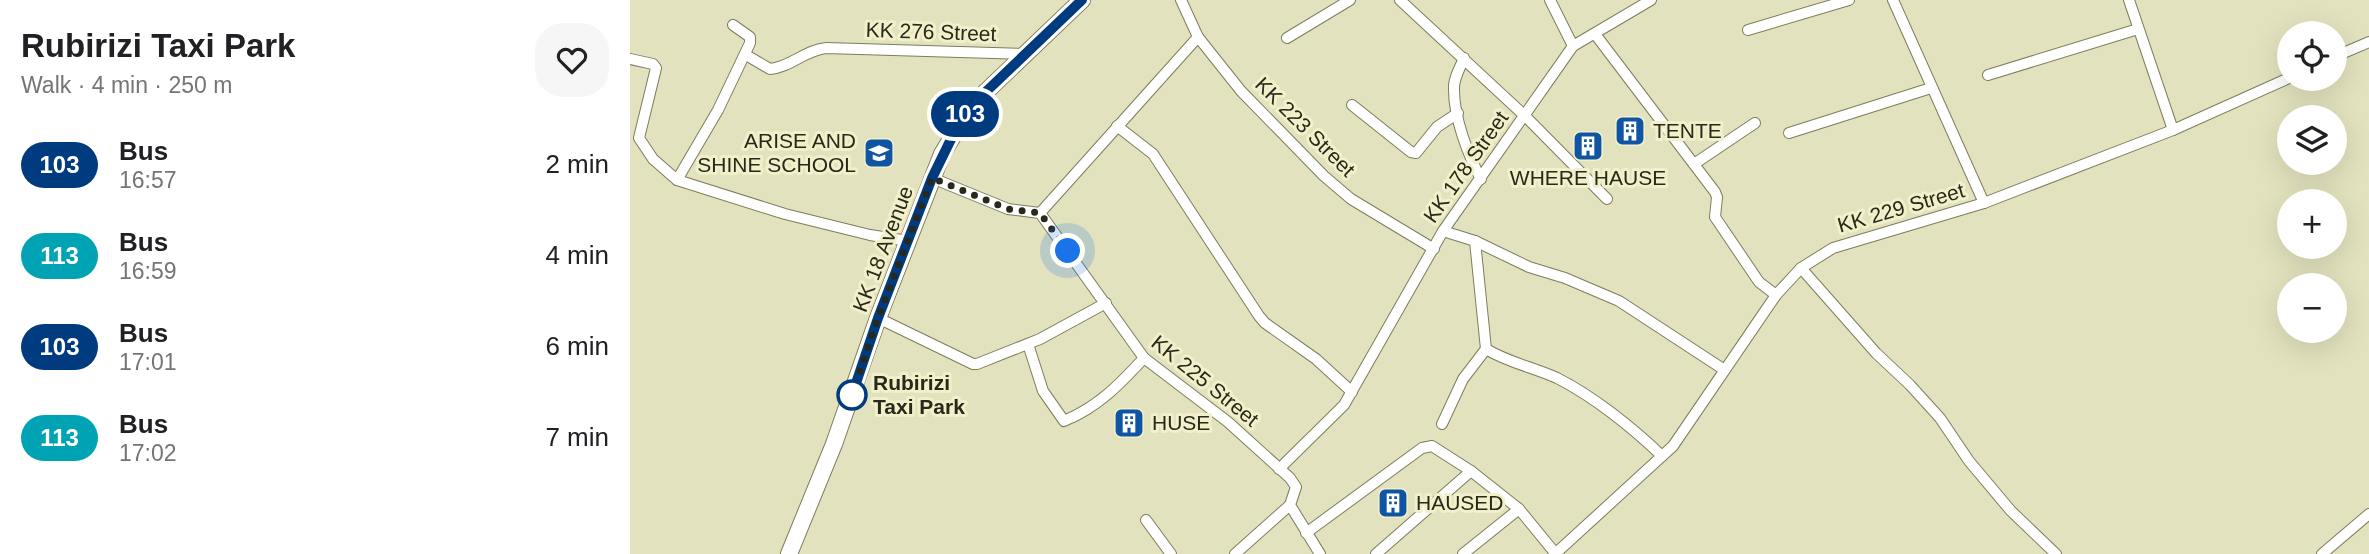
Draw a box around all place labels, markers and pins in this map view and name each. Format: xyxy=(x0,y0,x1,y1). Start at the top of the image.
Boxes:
building icon: TENTE xyxy=(1613,114,1647,148)
place label: TENTE xyxy=(1653,119,1722,142)
place label: ARISE AND SHINE SCHOOL xyxy=(697,129,856,176)
building icon: WHERE HAUSE xyxy=(1571,129,1605,163)
school or university icon: ARISE AND SHINE SCHOOL xyxy=(862,136,896,170)
place label: WHERE HAUSE xyxy=(1510,166,1666,189)
place label: Rubirizi Taxi Park xyxy=(873,371,965,418)
marker: Rubirizi Taxi Park xyxy=(837,380,867,410)
building icon: HUSE xyxy=(1112,406,1146,440)
place label: HUSE xyxy=(1152,411,1210,434)
building icon: HAUSED xyxy=(1376,486,1410,520)
place label: HAUSED xyxy=(1416,491,1504,514)

